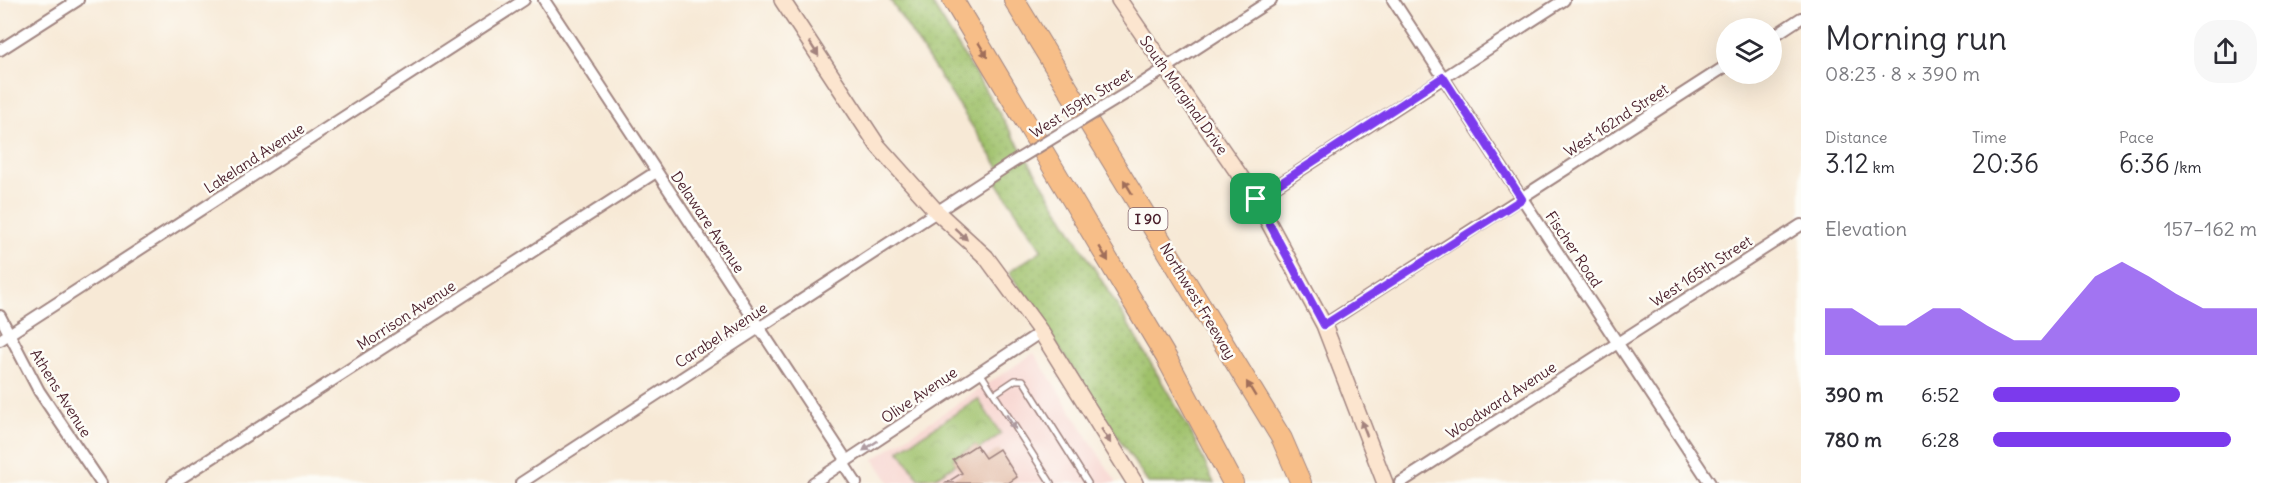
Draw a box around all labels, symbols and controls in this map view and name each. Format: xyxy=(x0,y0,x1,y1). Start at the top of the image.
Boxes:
text: Morning run xyxy=(1825,17,2007,59)
map controls xyxy=(1716,18,1782,84)
button: layers xyxy=(1716,18,1782,84)
button: share xyxy=(2194,20,2257,83)
street label: South Marginal Drive xyxy=(1136,32,1232,158)
one-way arrow xyxy=(808,41,819,57)
one-way arrow xyxy=(977,42,988,58)
text: 08:23 · 8 × 390 m xyxy=(1825,61,1980,86)
street label: West 159th Street xyxy=(1026,64,1136,142)
street label: West 162nd Street xyxy=(1560,79,1672,161)
street label: Lakeland Avenue xyxy=(200,119,308,197)
text: Distance xyxy=(1825,127,1887,147)
text: Time xyxy=(1972,127,2007,147)
text: Pace xyxy=(2119,127,2154,147)
text: 3.12 xyxy=(1825,147,1869,180)
text: 20:36 xyxy=(1972,147,2039,180)
text: 6:36 xyxy=(2119,147,2170,180)
text: km xyxy=(1869,157,1895,177)
text: /km xyxy=(2170,157,2201,177)
street label: Delaware Avenue xyxy=(667,168,749,276)
pin xyxy=(1230,173,1281,224)
one-way arrow xyxy=(1122,179,1133,195)
icon: arrive xyxy=(1239,182,1272,215)
street label: Fischer Road xyxy=(1542,207,1607,291)
road number: I 90 xyxy=(1128,208,1168,230)
text: Elevation xyxy=(1825,216,1907,241)
text: 157–162 m xyxy=(2164,216,2257,241)
one-way arrow xyxy=(953,226,967,240)
street label: West 165th Street xyxy=(1647,231,1755,311)
street label: Northwest Freeway xyxy=(1156,239,1240,363)
one-way arrow xyxy=(1099,246,1109,263)
street label: Morrison Avenue xyxy=(353,276,459,354)
street label: Carabel Avenue xyxy=(671,298,771,372)
street label: Athens Avenue xyxy=(26,345,96,441)
street label: Woodward Avenue xyxy=(1442,357,1560,443)
street label: Olive Avenue xyxy=(877,363,961,427)
one-way arrow xyxy=(1246,381,1257,397)
text: 390 m xyxy=(1825,382,1883,407)
text: 6:52 xyxy=(1921,382,1960,407)
one-way arrow xyxy=(1006,413,1017,430)
one-way arrow xyxy=(1358,419,1368,437)
text: 780 m xyxy=(1825,427,1882,452)
text: 6:28 xyxy=(1921,427,1960,452)
one-way arrow xyxy=(1101,428,1112,445)
one-way arrow xyxy=(862,440,878,451)

